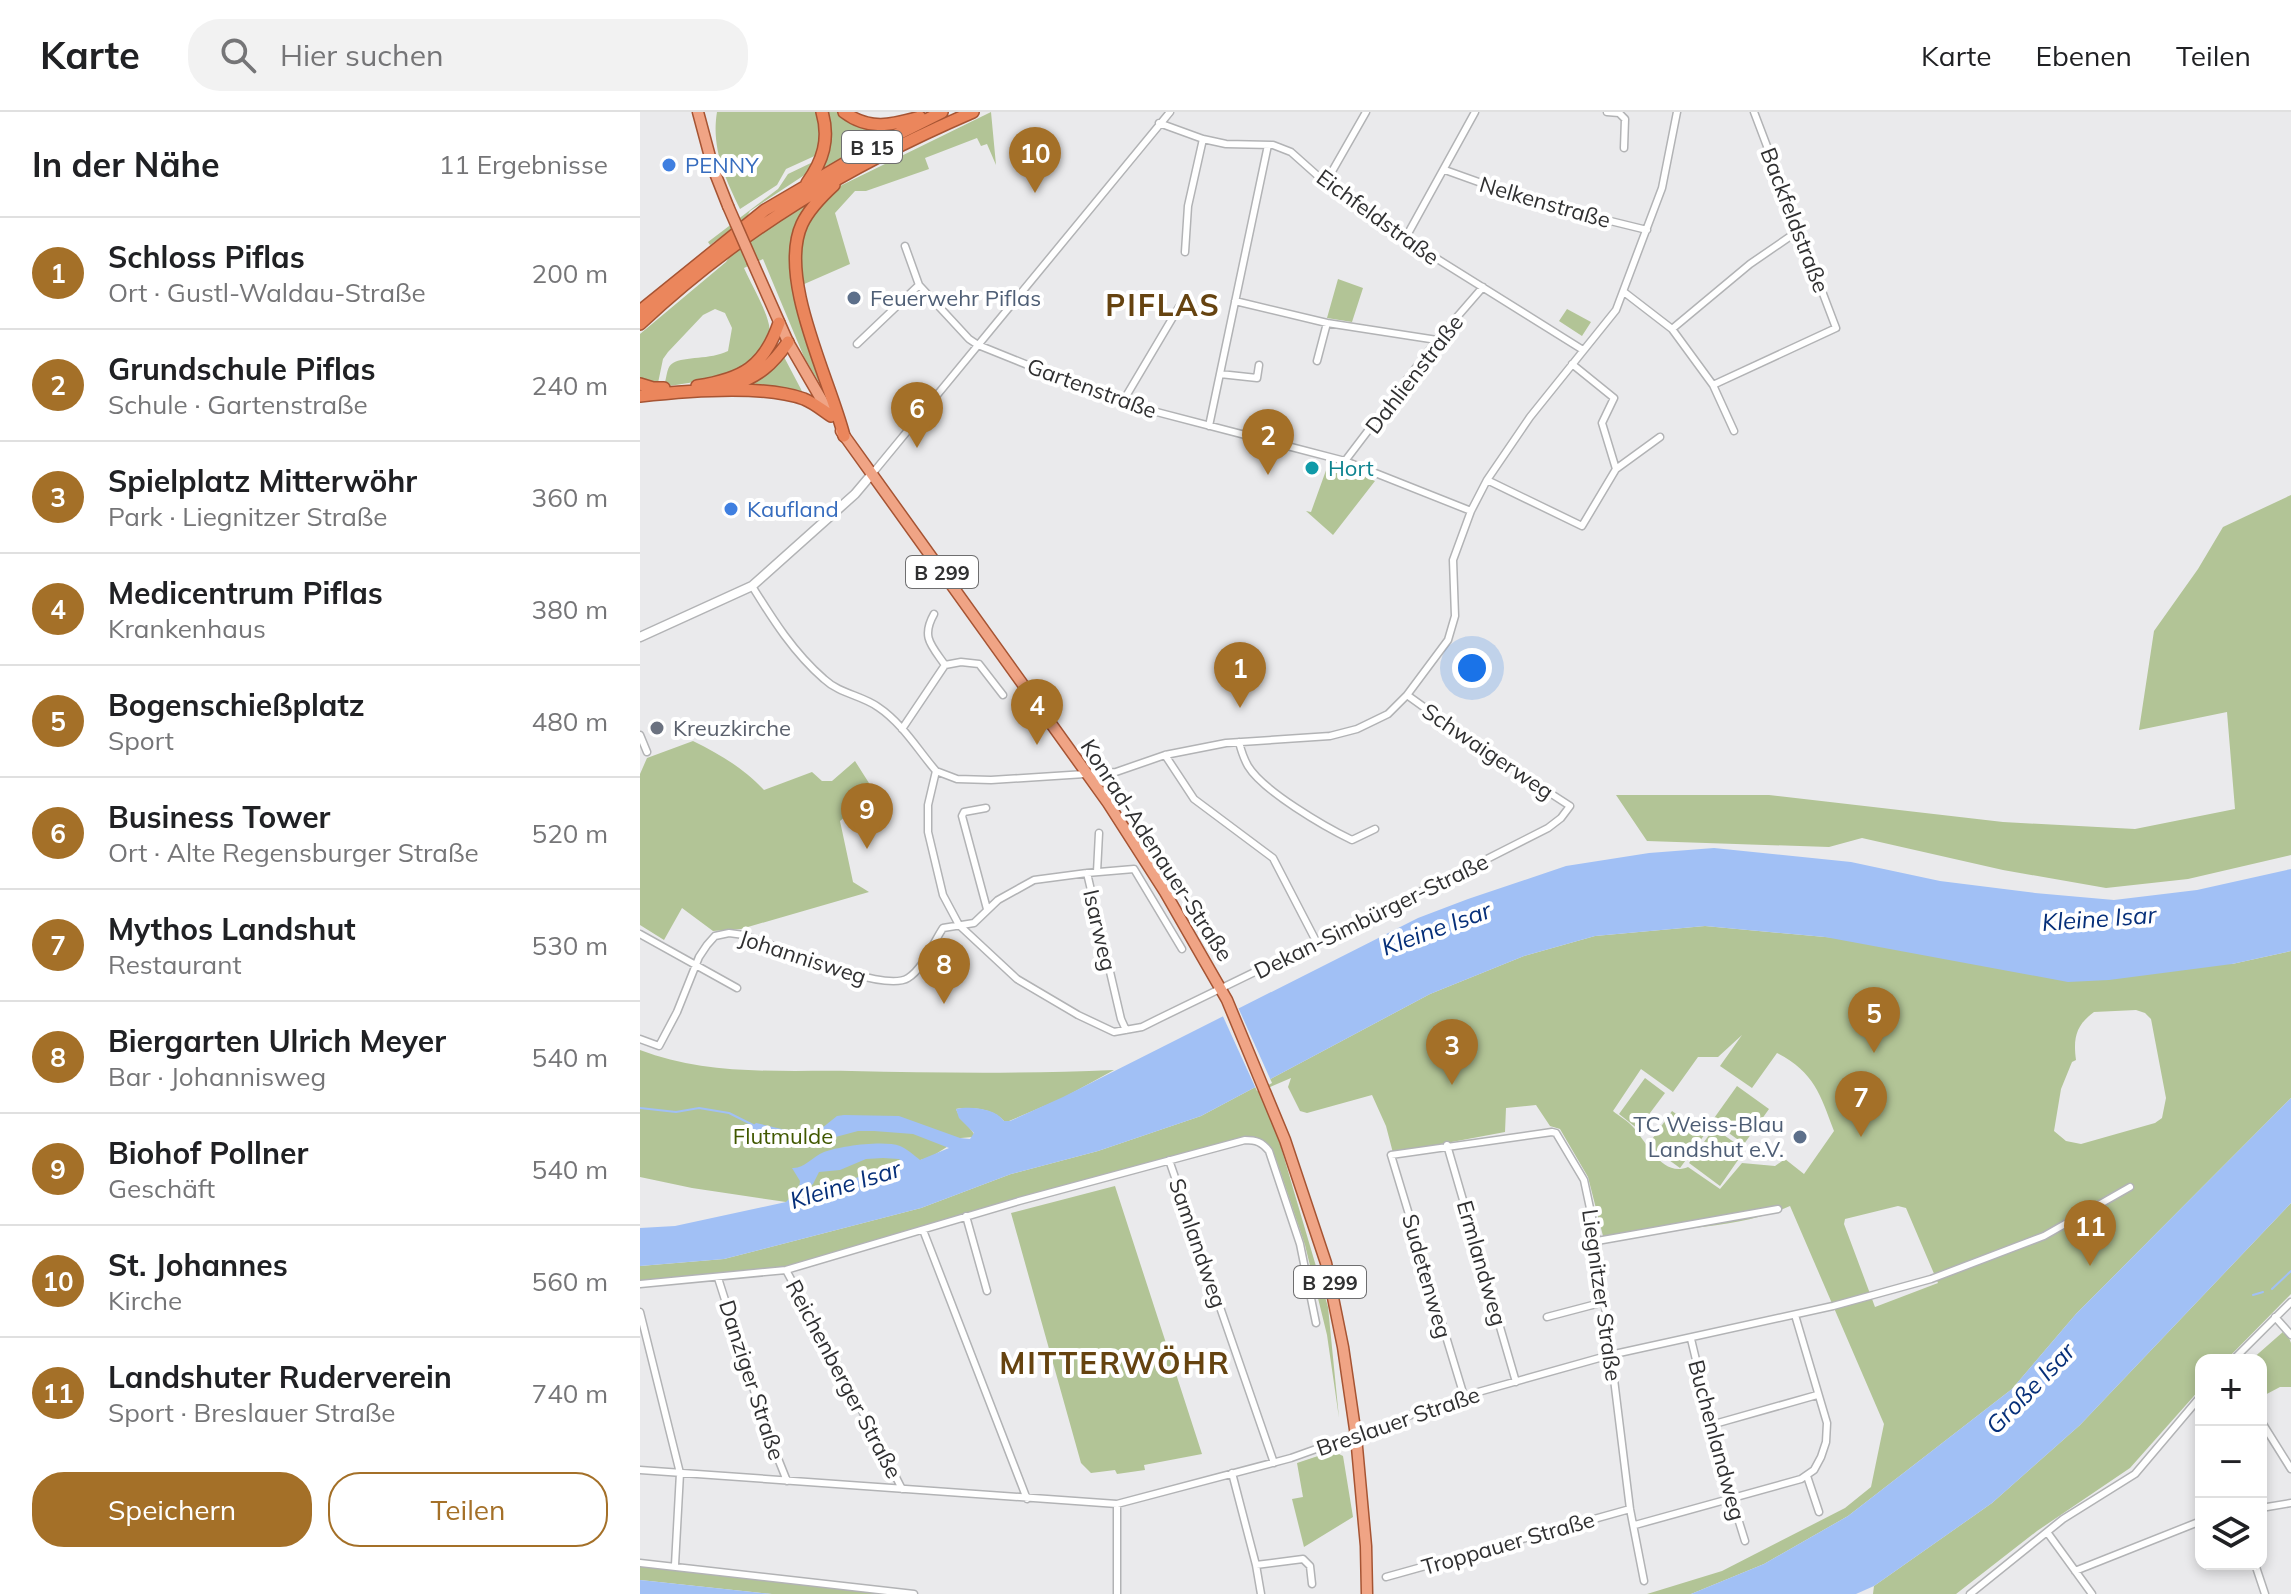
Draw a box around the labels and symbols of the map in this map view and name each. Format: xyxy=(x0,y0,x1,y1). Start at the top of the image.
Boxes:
pin: 10 xyxy=(1009,127,1061,193)
road number: B 15 xyxy=(842,131,902,163)
street label: Backfeldstraße xyxy=(1754,143,1836,297)
place label: PENNY xyxy=(685,151,759,179)
marker: PENNY xyxy=(660,156,678,174)
street label: Eichfeldstraße xyxy=(1311,163,1445,271)
street label: Nelkenstraße xyxy=(1476,170,1614,234)
place label: Feuerwehr Piflas xyxy=(870,284,1041,312)
district label: PIFLAS xyxy=(1105,286,1221,324)
marker: Feuerwehr Piflas xyxy=(845,289,863,307)
street label: Dahlienstraße xyxy=(1359,309,1469,439)
street label: Gartenstraße xyxy=(1023,352,1161,424)
pin: 6 xyxy=(891,382,943,448)
pin: 2 xyxy=(1242,409,1294,475)
place label: Hort xyxy=(1328,454,1374,482)
marker: Hort xyxy=(1303,459,1321,477)
place label: Kaufland xyxy=(747,495,839,523)
marker: Kaufland xyxy=(722,500,740,518)
road number: B 299 xyxy=(906,556,978,588)
pin: 1 xyxy=(1214,642,1266,708)
your location xyxy=(1452,648,1492,688)
pin: 4 xyxy=(1011,679,1063,745)
street label: Schwaigerweg xyxy=(1417,697,1559,805)
place label: Kreuzkirche xyxy=(673,714,791,742)
marker: Kreuzkirche xyxy=(648,719,666,737)
street label: Konrad-Adenauer-Straße xyxy=(1075,734,1239,966)
pin: 9 xyxy=(841,783,893,849)
street label: Dekan-Simbürger-Straße xyxy=(1249,847,1493,985)
street label: Isarweg xyxy=(1077,887,1123,973)
water label: Kleine Isar xyxy=(1377,894,1496,962)
water label: Kleine Isar xyxy=(2041,899,2158,937)
street label: Johannisweg xyxy=(736,923,870,991)
pin: 8 xyxy=(918,938,970,1004)
pin: 5 xyxy=(1848,987,1900,1053)
pin: 3 xyxy=(1426,1019,1478,1085)
pin: 7 xyxy=(1835,1071,1887,1137)
place label: TC Weiss-Blau Landshut e.V. xyxy=(1633,1110,1784,1163)
park label: Flutmulde xyxy=(733,1122,833,1150)
marker: TC Weiss-Blau Landshut e.V. xyxy=(1791,1128,1809,1146)
water label: Kleine Isar xyxy=(786,1153,905,1215)
street label: Samlandweg xyxy=(1163,1175,1233,1311)
street label: Ermlandweg xyxy=(1451,1197,1513,1329)
pin: 11 xyxy=(2064,1200,2116,1266)
street label: Liegnitzer Straße xyxy=(1576,1207,1628,1383)
street label: Sudetenweg xyxy=(1396,1211,1458,1341)
road number: B 299 xyxy=(1294,1266,1366,1298)
street label: Reichenberger Straße xyxy=(780,1275,908,1483)
street label: Danziger Straße xyxy=(713,1296,791,1464)
water label: Große Isar xyxy=(1979,1335,2082,1440)
district label: MITTERWÖHR xyxy=(999,1344,1231,1382)
street label: Buchenlandweg xyxy=(1682,1357,1752,1523)
street label: Breslauer Straße xyxy=(1313,1380,1483,1462)
street label: Troppauer Straße xyxy=(1418,1505,1598,1581)

